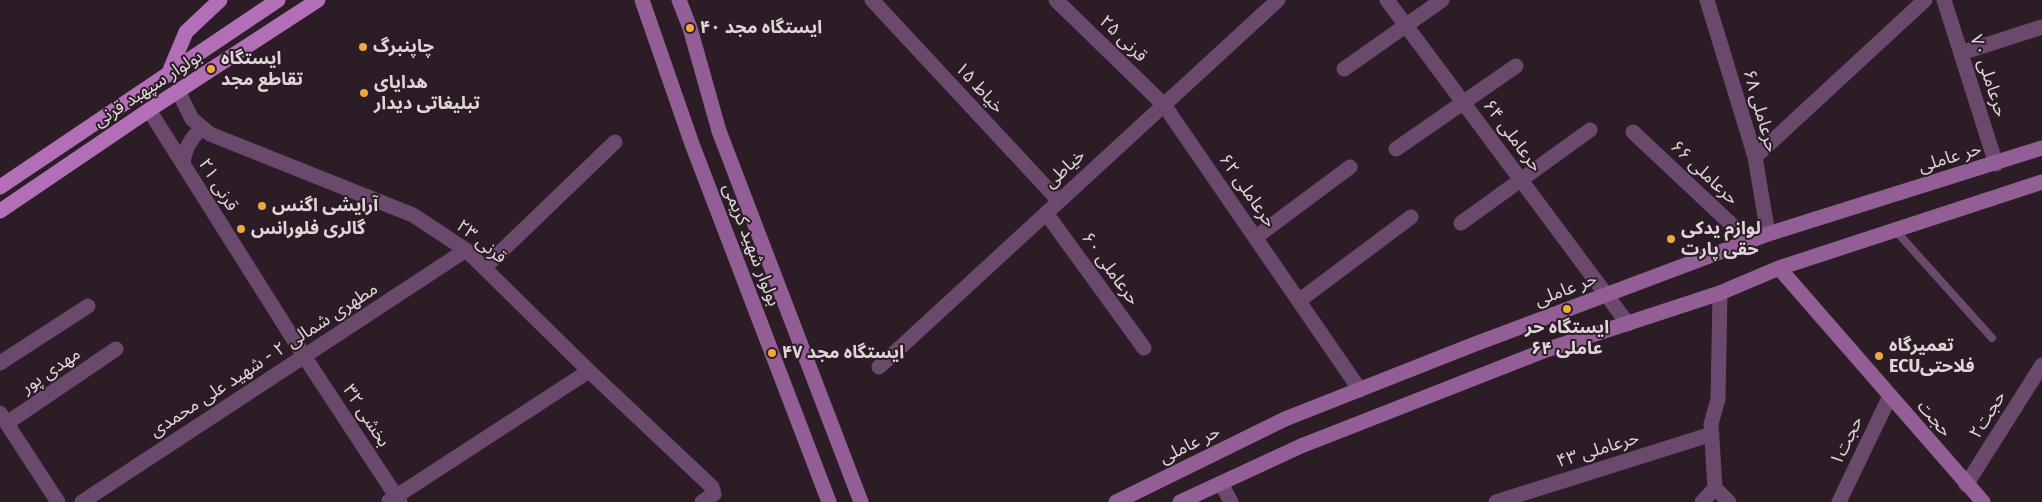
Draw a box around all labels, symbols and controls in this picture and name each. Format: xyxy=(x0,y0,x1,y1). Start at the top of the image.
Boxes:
street label: قرنی ۲۵ xyxy=(1095,11,1151,67)
place label: ایستگاه مجد ۴۰ xyxy=(700,17,822,39)
marker: ایستگاه مجد ۴۰ xyxy=(684,22,696,34)
street label: حرعاملی ۷۰ xyxy=(1965,32,2011,120)
place label: چاپنبرگ xyxy=(373,36,434,58)
marker: چاپنبرگ xyxy=(357,41,369,53)
street label: بولوار سپهبد قرنی xyxy=(90,46,206,132)
place label: ایستگاه تقاطع مجد xyxy=(221,48,303,90)
street label: خیاط ۱۵ xyxy=(950,58,1008,118)
marker: ایستگاه تقاطع مجد xyxy=(205,63,217,75)
street label: حرعاملی ۶۸ xyxy=(1738,67,1782,155)
place label: هدایای تبلیغاتی دیدار xyxy=(374,72,480,115)
marker: هدایای تبلیغاتی دیدار xyxy=(358,87,370,99)
street label: حرعاملی ۶۴ xyxy=(1478,96,1546,176)
street label: حرعاملی ۶۶ xyxy=(1666,136,1742,210)
street label: حر عاملی xyxy=(1916,138,1984,178)
street label: خیاطی xyxy=(1040,145,1090,193)
street label: حرعاملی ۶۲ xyxy=(1214,150,1280,232)
street label: قرنی ۲۱ xyxy=(193,155,243,215)
street label: بولوار شهید کریمی xyxy=(718,181,784,309)
place label: آرایشی اگنس xyxy=(272,195,378,217)
marker: آرایشی اگنس xyxy=(256,200,268,212)
street label: قرنی ۲۳ xyxy=(452,215,510,269)
place label: گالری فلورانس xyxy=(251,218,366,240)
place label: لوازم یدکی حقی پارت xyxy=(1681,218,1761,260)
marker: گالری فلورانس xyxy=(235,223,247,235)
street label: حرعاملی ۶۰ xyxy=(1076,228,1144,310)
marker: لوازم یدکی حقی پارت xyxy=(1665,233,1677,245)
street label: حر عاملی xyxy=(1532,268,1600,312)
street label: مطهری شمالی ۲ - شهید علی محمدی xyxy=(146,278,382,442)
marker: ایستگاه حر عاملی ۶۴ xyxy=(1561,303,1573,315)
place label: ایستگاه حر عاملی ۶۴ xyxy=(1525,317,1609,359)
place label: تعمیرگاه ECUفلاحتی xyxy=(1889,335,1975,378)
place label: ایستگاه مجد ۴۷ xyxy=(782,342,904,364)
street label: مهدی پور xyxy=(17,343,85,399)
marker: ایستگاه مجد ۴۷ xyxy=(766,347,778,359)
marker: تعمیرگاه ECUفلاحتی xyxy=(1873,350,1885,362)
street label: بخشی ۳۲ xyxy=(338,381,394,451)
street label: حجت۲ xyxy=(1965,387,2011,443)
street label: حجت xyxy=(1912,396,1956,442)
street label: حجت۱ xyxy=(1826,413,1868,469)
street label: حر عاملی xyxy=(1156,421,1224,469)
street label: حرعاملی ۴۳ xyxy=(1554,427,1642,473)

